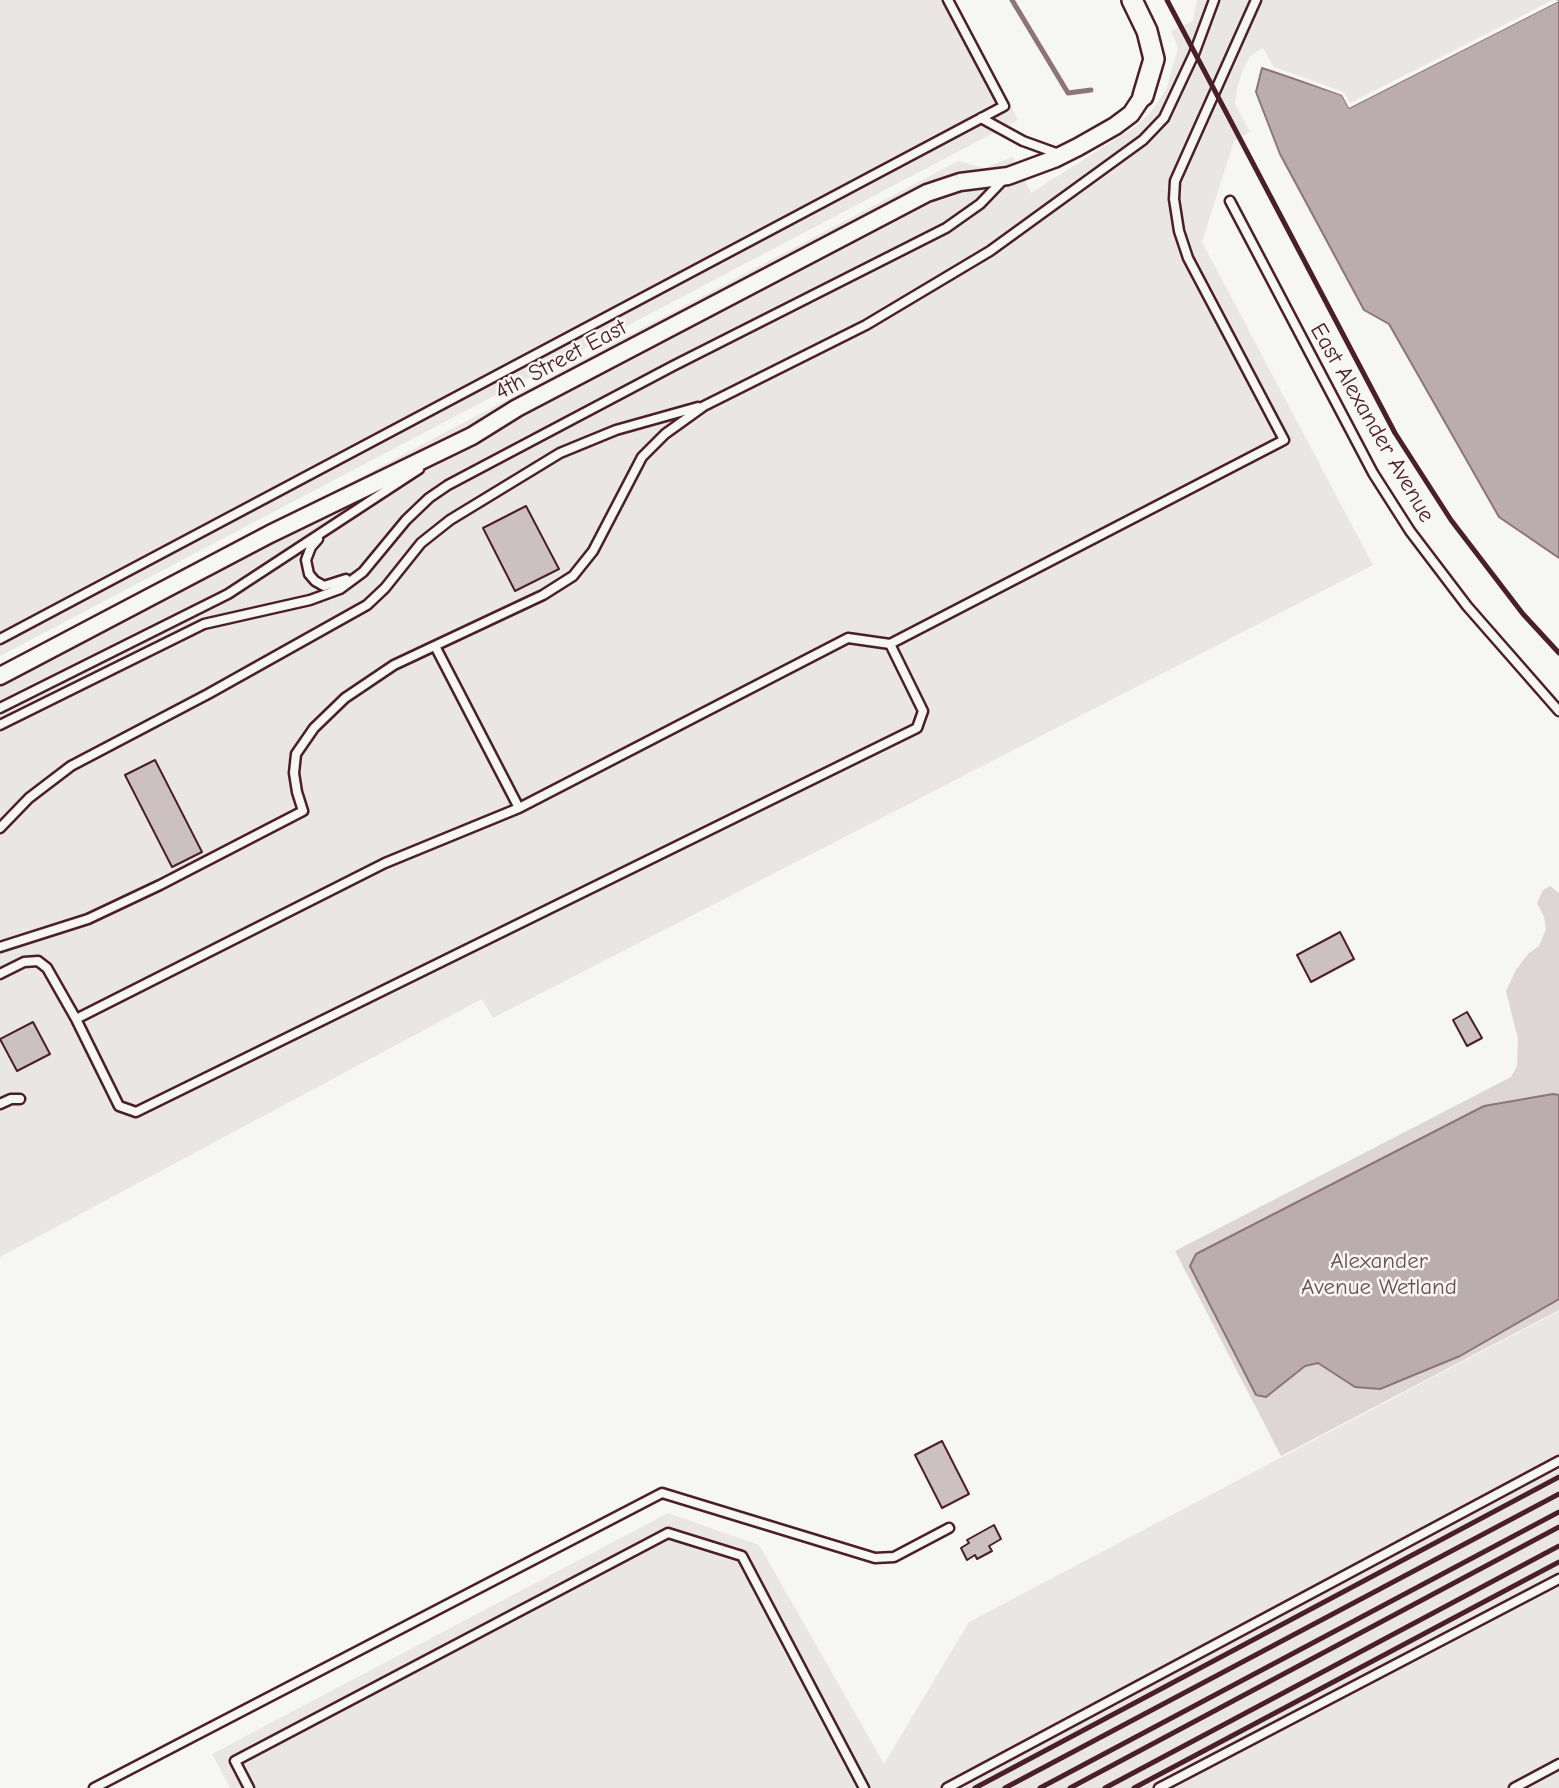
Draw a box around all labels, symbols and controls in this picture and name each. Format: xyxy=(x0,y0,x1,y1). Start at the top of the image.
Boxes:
street label: 4th Street East xyxy=(491,314,631,406)
street label: East Alexander Avenue xyxy=(1304,319,1440,527)
park label: Alexander Avenue Wetland xyxy=(1301,1247,1457,1301)

